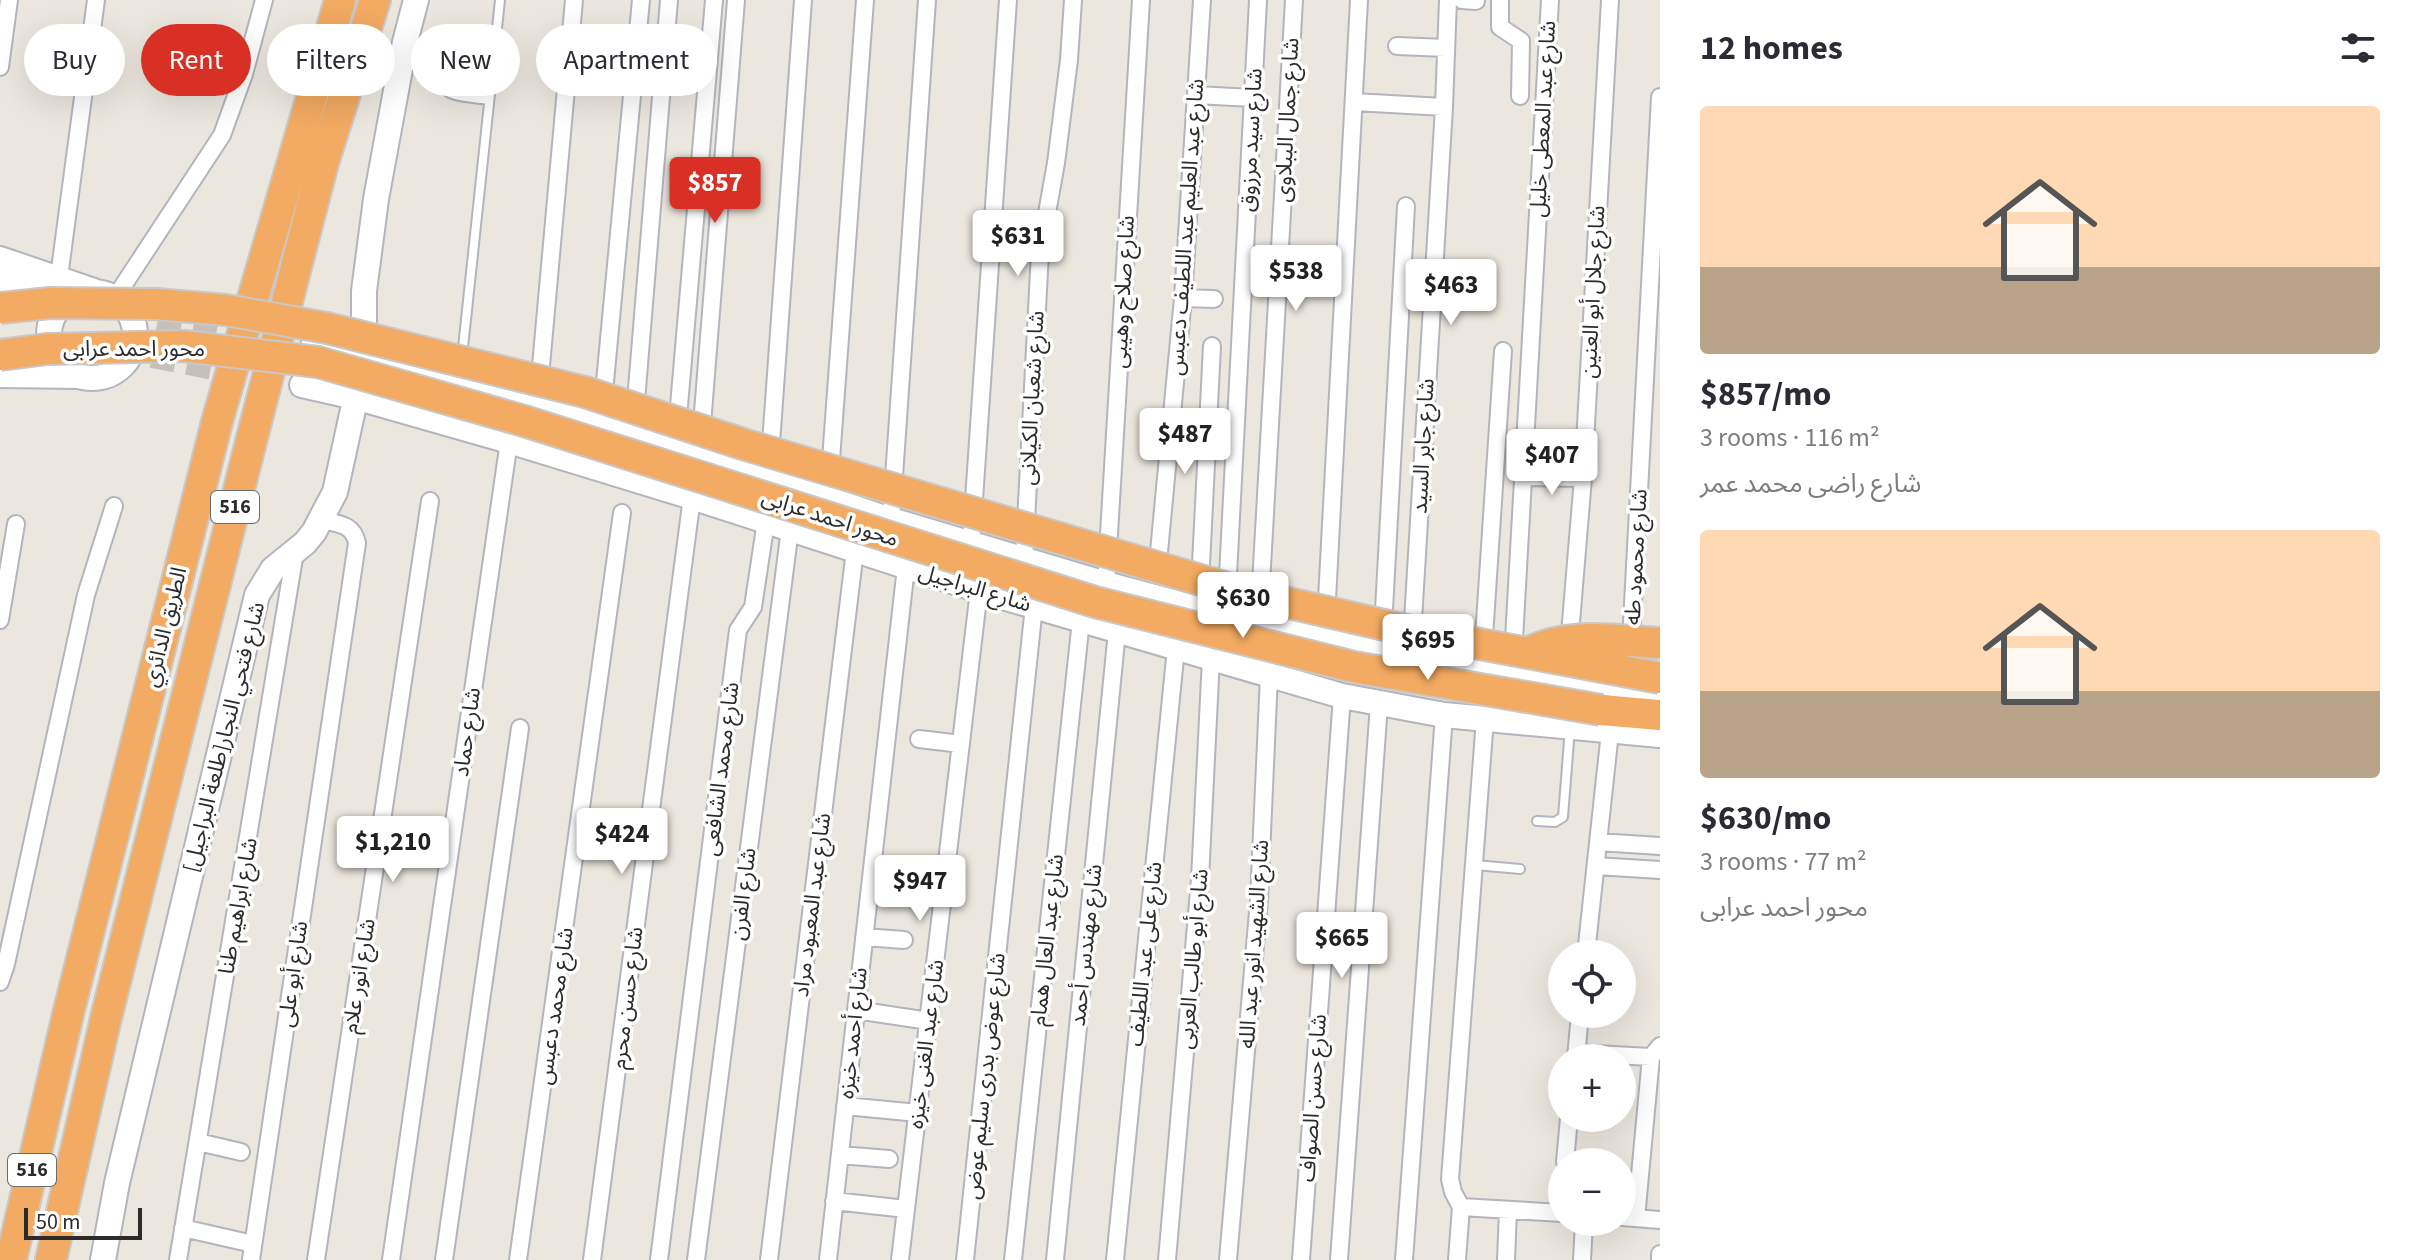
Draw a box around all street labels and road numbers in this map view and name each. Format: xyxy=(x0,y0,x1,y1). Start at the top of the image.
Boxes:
street label: شارع عبد المعطى خليل xyxy=(1522,20,1564,218)
street label: شارع جمال الببلاوى xyxy=(1267,37,1307,203)
street label: شارع سيد مرزوق xyxy=(1231,67,1271,213)
street label: شارع عبد العليم عبد اللطيف دعبس xyxy=(1160,77,1212,377)
street label: شارع جلال أبو العنين xyxy=(1572,205,1614,379)
street label: شارع صلاح وهيبى xyxy=(1103,215,1143,369)
street label: شارع شعبان الكيلانى xyxy=(1011,310,1053,486)
street label: محور احمد عرابى xyxy=(63,333,205,365)
street label: شارع جابر السيد xyxy=(1403,378,1443,514)
street label: محور احمد عرابى xyxy=(758,481,902,555)
street label: شارع محمود طه xyxy=(1616,488,1656,626)
road number: 516 xyxy=(211,491,259,523)
street label: شارع البراجيل xyxy=(915,556,1035,620)
street label: الطريق الدائري xyxy=(135,564,195,690)
street label: شارع فتحي النجار[طلعة البراجيل] xyxy=(175,599,273,875)
street label: شارع محمد الشافعى xyxy=(694,680,748,858)
street label: شارع حماد xyxy=(445,685,489,779)
street label: شارع عبد المعبود مراد xyxy=(785,811,839,999)
street label: شارع ابراهيم طنا xyxy=(210,835,266,977)
street label: شارع الشهيد انور عبد الله xyxy=(1231,838,1277,1050)
street label: شارع الفرن xyxy=(721,846,765,942)
street label: شارع عبد العال همام xyxy=(1022,852,1072,1028)
street label: شارع على عبد اللطيف xyxy=(1119,860,1171,1048)
street label: شارع مهندس أحمد xyxy=(1062,862,1110,1028)
street label: شارع أبو طالب العربى xyxy=(1169,867,1217,1051)
street label: شارع انور علام xyxy=(334,916,384,1036)
street label: شارع أبو على xyxy=(270,919,316,1029)
street label: شارع محمد دعبس xyxy=(528,925,582,1087)
street label: شارع حسن محرم xyxy=(602,925,652,1071)
street label: شارع عوض بدرى سليم عوض xyxy=(956,951,1014,1201)
street label: شارع عبد الغنى خيزه xyxy=(900,957,952,1131)
street label: شارع أحمد خيزه xyxy=(830,966,876,1100)
street label: شارع حسن الصواف xyxy=(1291,1013,1335,1183)
road number: 516 xyxy=(8,1154,56,1186)

